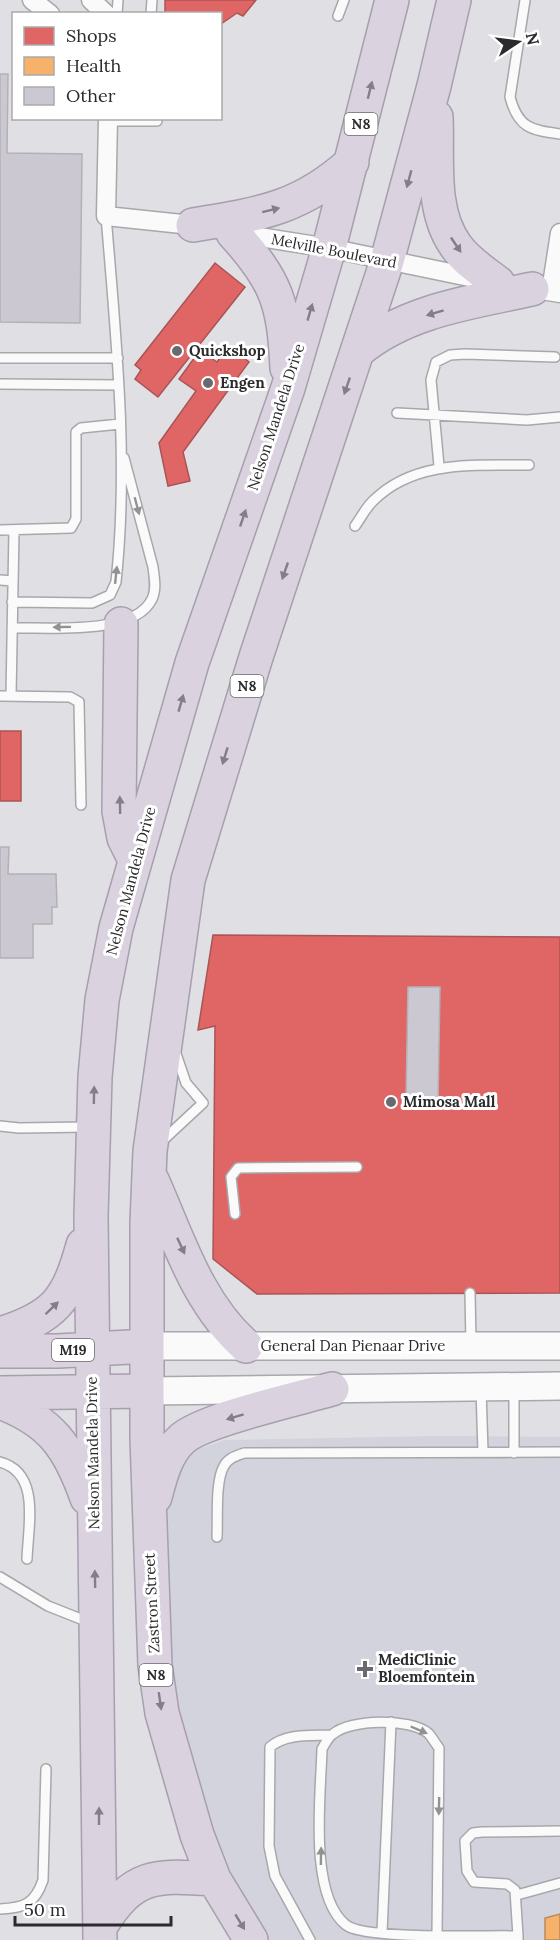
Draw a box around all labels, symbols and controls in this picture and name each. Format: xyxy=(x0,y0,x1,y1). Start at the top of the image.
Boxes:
legend xyxy=(12,12,222,120)
north arrow xyxy=(488,12,548,72)
text: Shops xyxy=(66,24,117,47)
text: N xyxy=(521,30,544,47)
text: Health xyxy=(66,54,122,77)
one-way arrow xyxy=(365,81,375,99)
text: Other xyxy=(66,84,116,107)
road number: N8 xyxy=(344,113,378,135)
one-way arrow xyxy=(404,170,413,188)
one-way arrow xyxy=(263,205,281,214)
street label: Melville Boulevard xyxy=(270,229,399,272)
one-way arrow xyxy=(451,237,462,253)
one-way arrow xyxy=(306,303,315,321)
one-way arrow xyxy=(426,309,444,318)
place label: Quickshop xyxy=(189,341,266,360)
street label: Nelson Mandela Drive xyxy=(243,341,308,493)
marker: Quickshop xyxy=(170,344,184,358)
place label: Engen xyxy=(220,373,265,392)
marker: Engen xyxy=(201,376,215,390)
one-way arrow xyxy=(342,377,352,395)
one-way arrow xyxy=(133,497,142,515)
one-way arrow xyxy=(238,509,248,527)
one-way arrow xyxy=(280,562,289,580)
one-way arrow xyxy=(112,565,121,584)
one-way arrow xyxy=(52,622,71,632)
road number: N8 xyxy=(230,675,264,697)
one-way arrow xyxy=(177,693,186,711)
one-way arrow xyxy=(220,747,229,765)
one-way arrow xyxy=(115,795,125,814)
street label: Nelson Mandela Drive xyxy=(102,804,160,957)
one-way arrow xyxy=(89,1085,99,1104)
place label: Mimosa Mall xyxy=(403,1092,496,1111)
marker: Mimosa Mall xyxy=(384,1095,398,1109)
one-way arrow xyxy=(176,1237,185,1254)
one-way arrow xyxy=(44,1301,59,1315)
street label: General Dan Pienaar Drive xyxy=(261,1336,445,1355)
road number: M19 xyxy=(52,1339,94,1361)
street label: Nelson Mandela Drive xyxy=(82,1376,103,1530)
one-way arrow xyxy=(226,1413,244,1422)
street label: Zastron Street xyxy=(139,1552,164,1654)
one-way arrow xyxy=(90,1570,100,1589)
place label: MediClinic Bloemfontein xyxy=(378,1650,475,1686)
marker: MediClinic Bloemfontein xyxy=(356,1660,374,1678)
road number: N8 xyxy=(140,1664,172,1686)
one-way arrow xyxy=(155,1691,164,1710)
one-way arrow xyxy=(411,1725,429,1735)
one-way arrow xyxy=(434,1797,444,1816)
one-way arrow xyxy=(95,1807,104,1826)
one-way arrow xyxy=(316,1847,325,1866)
scale bar xyxy=(15,1889,171,1927)
text: 50 m xyxy=(24,1898,66,1921)
one-way arrow xyxy=(234,1914,245,1930)

